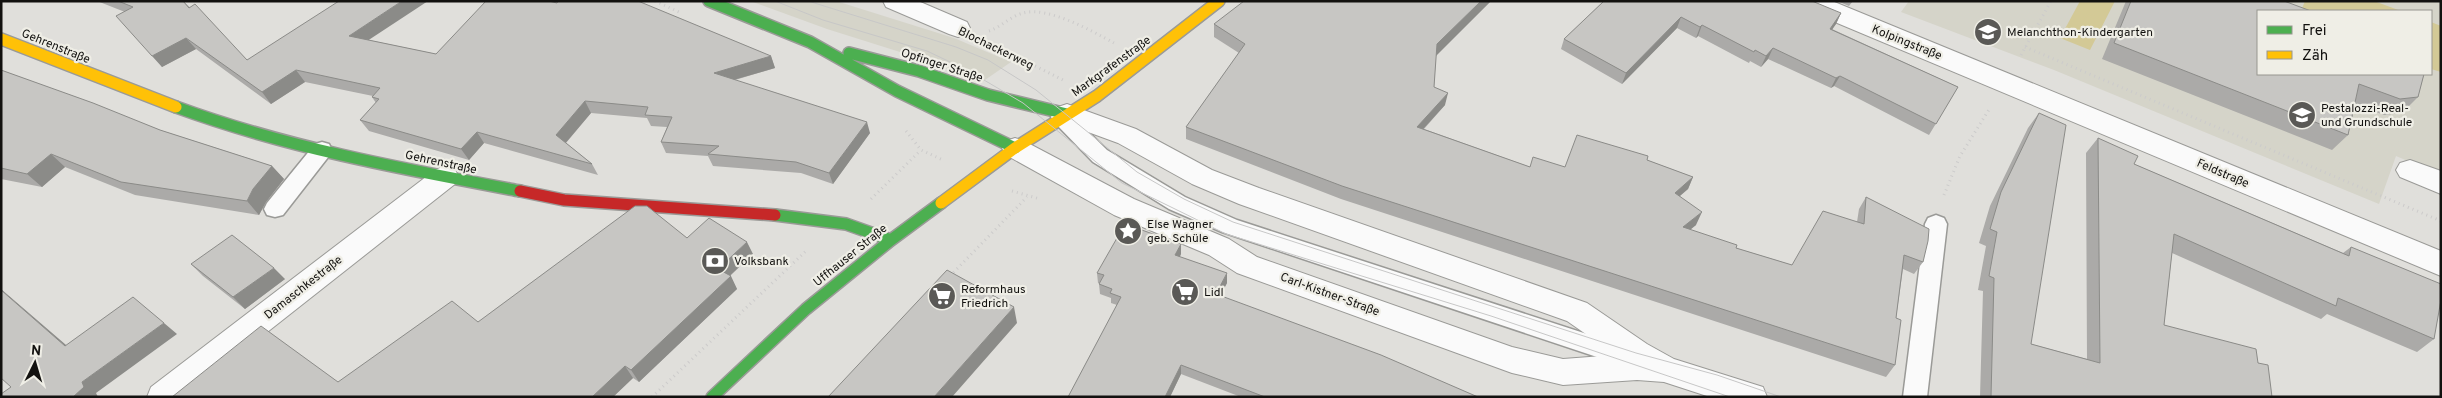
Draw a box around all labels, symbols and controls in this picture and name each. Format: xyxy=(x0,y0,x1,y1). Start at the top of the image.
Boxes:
legend xyxy=(2257,10,2432,75)
school or university icon: Melanchthon-Kindergarten xyxy=(1973,17,2003,47)
street label: Kolpingstraße xyxy=(1869,22,1944,64)
text: Frei xyxy=(2302,22,2327,41)
street label: Blochackerweg xyxy=(955,24,1036,74)
place label: Melanchthon-Kindergarten xyxy=(2007,25,2153,41)
street label: Gehrenstraße xyxy=(19,26,92,68)
street label: Markgrafenstraße xyxy=(1069,33,1154,101)
street label: Opfinger Straße xyxy=(899,45,985,87)
text: Zäh xyxy=(2302,47,2328,66)
school or university icon: Pestalozzi-Real- und Grundschule xyxy=(2287,100,2317,130)
place label: Pestalozzi-Real- und Grundschule xyxy=(2321,101,2412,131)
street label: Gehrenstraße xyxy=(404,148,478,178)
street label: Feldstraße xyxy=(2194,156,2251,192)
place icon: Else Wagner geb. Schüle xyxy=(1113,216,1143,246)
place label: Else Wagner geb. Schüle xyxy=(1147,217,1214,247)
street label: Uffhauser Straße xyxy=(810,221,891,291)
bank icon: Volksbank xyxy=(700,246,730,276)
street label: Damaschkestraße xyxy=(261,252,346,323)
place label: Volksbank xyxy=(734,254,789,270)
street label: Carl-Kistner-Straße xyxy=(1278,270,1382,320)
supermarket icon: Lidl xyxy=(1170,277,1200,307)
supermarket icon: Reformhaus Friedrich xyxy=(927,281,957,311)
place label: Reformhaus Friedrich xyxy=(961,282,1026,312)
place label: Lidl xyxy=(1204,285,1224,301)
north arrow xyxy=(10,338,60,388)
text: N xyxy=(30,343,42,360)

